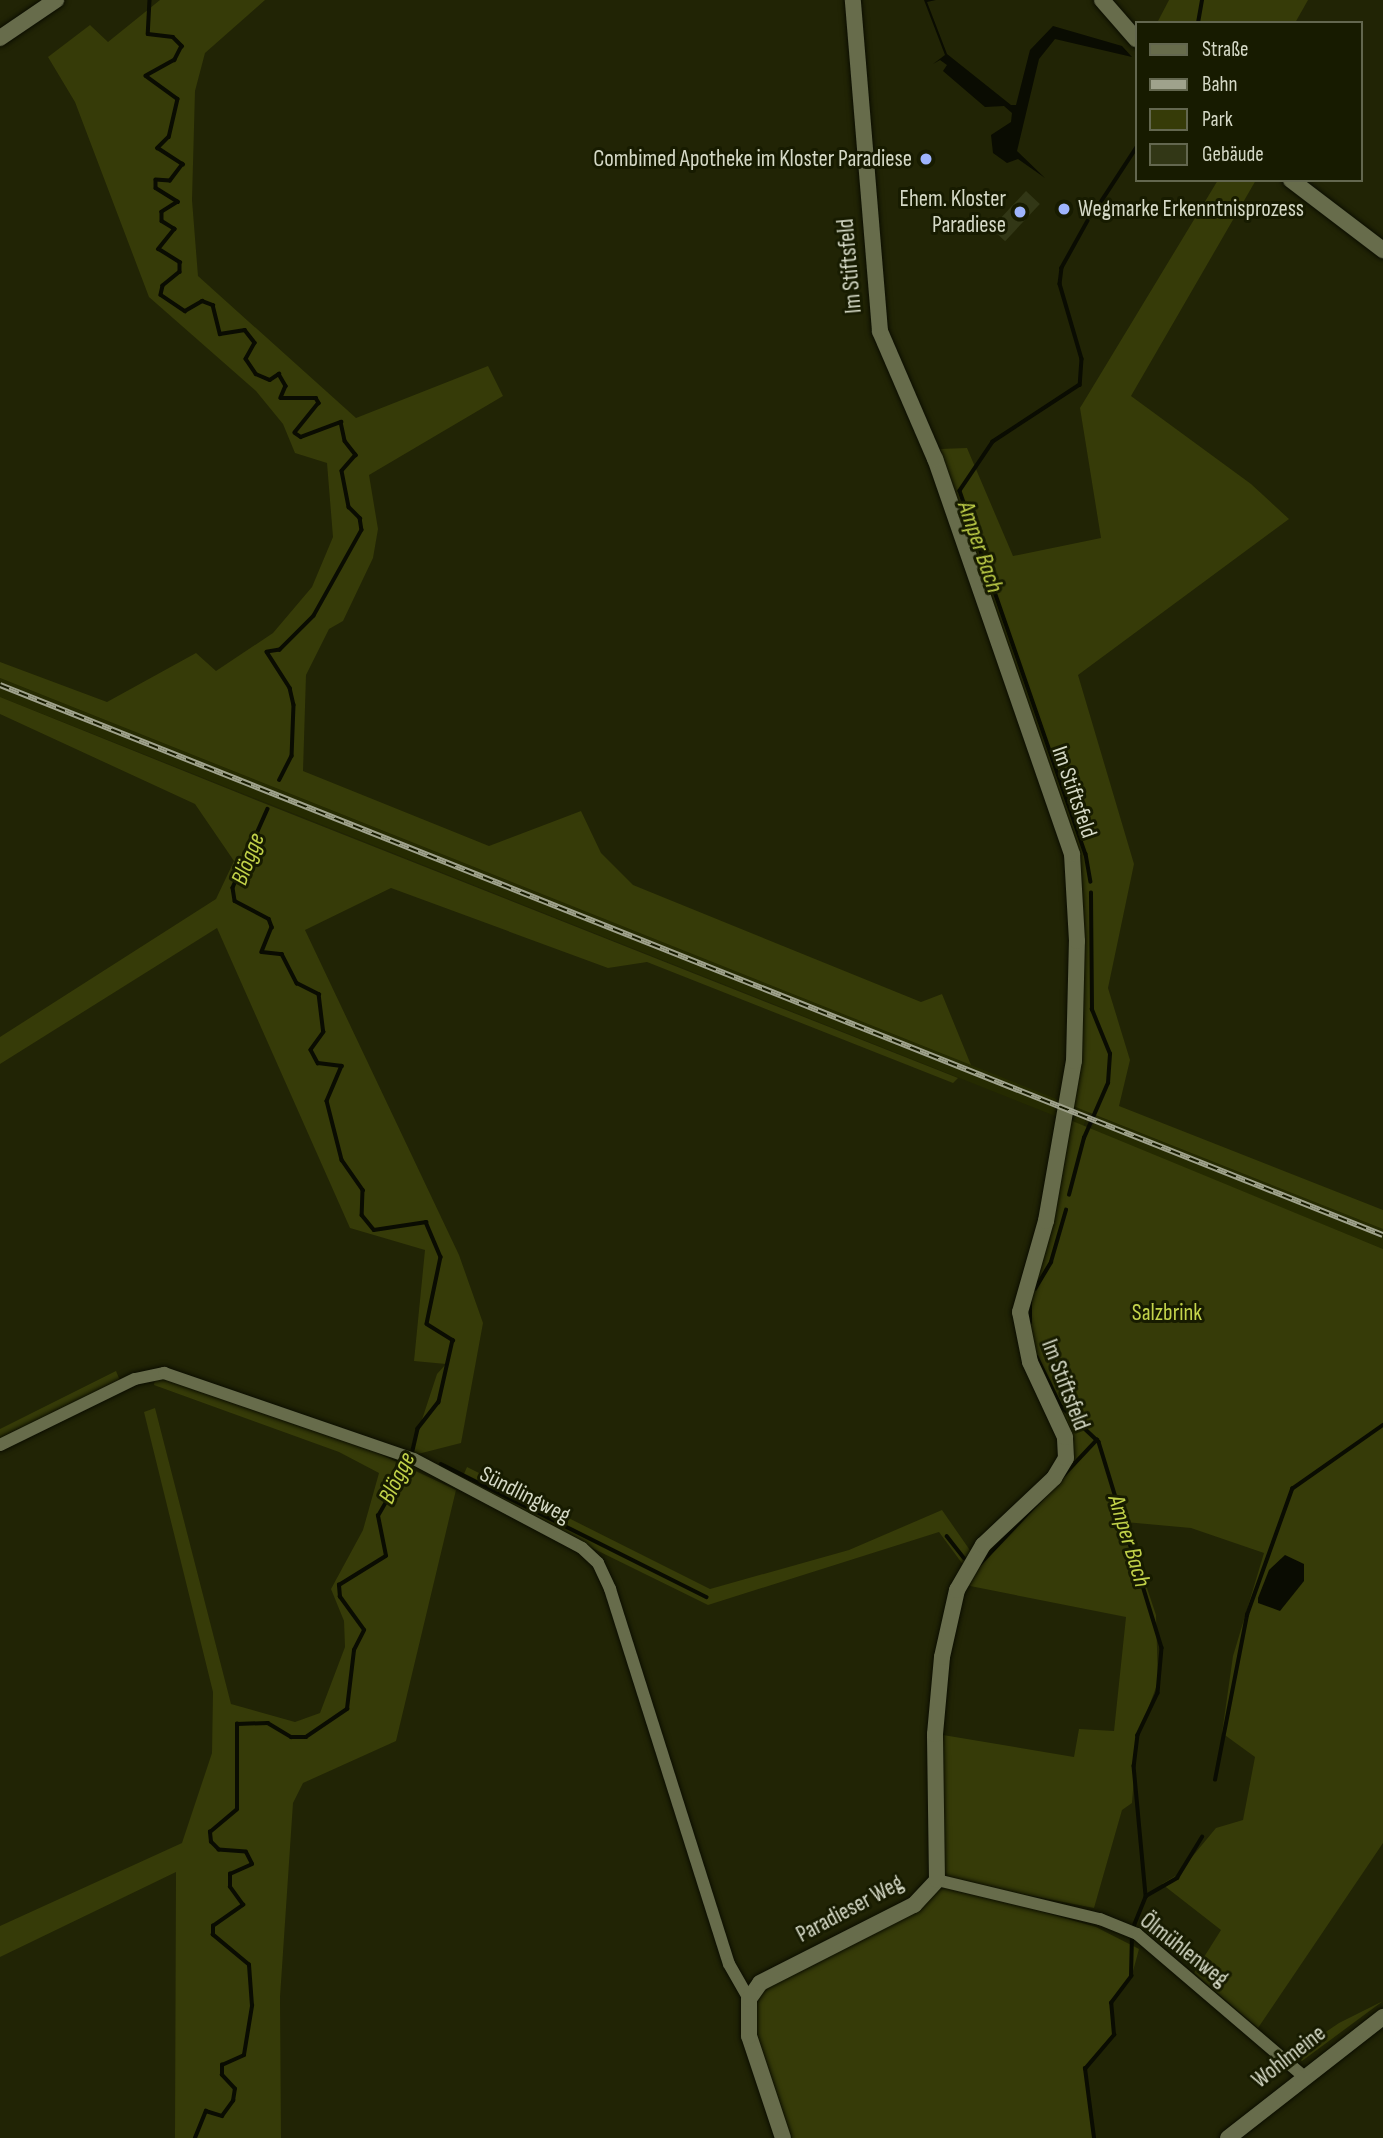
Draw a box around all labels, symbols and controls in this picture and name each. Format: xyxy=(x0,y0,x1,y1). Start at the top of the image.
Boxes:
legend xyxy=(1134,21,1362,182)
text: Straße xyxy=(1202,37,1248,62)
text: Bahn xyxy=(1202,72,1237,97)
text: Park xyxy=(1202,107,1233,132)
text: Gebäude xyxy=(1202,142,1264,167)
place label: Combimed Apotheke im Kloster Paradiese xyxy=(593,145,912,173)
marker: Combimed Apotheke im Kloster Paradiese xyxy=(918,151,934,167)
place label: Ehem. Kloster Paradiese xyxy=(899,185,1006,239)
place label: Wegmarke Erkenntnisprozess xyxy=(1078,195,1304,223)
marker: Wegmarke Erkenntnisprozess xyxy=(1056,201,1072,217)
marker: Ehem. Kloster Paradiese xyxy=(1012,204,1028,220)
street label: Im Stiftsfeld xyxy=(832,217,868,315)
water label: Amper Bach xyxy=(951,497,1009,597)
street label: Im Stiftsfeld xyxy=(1045,743,1103,841)
water label: Blögge xyxy=(225,829,271,889)
park label: Salzbrink xyxy=(1132,1299,1202,1327)
street label: Im Stiftsfeld xyxy=(1035,1336,1095,1434)
water label: Blögge xyxy=(372,1448,422,1508)
street label: Sündlingweg xyxy=(475,1460,575,1530)
water label: Amper Bach xyxy=(1101,1491,1157,1591)
street label: Paradieser Weg xyxy=(792,1869,908,1949)
street label: Ölmühlenweg xyxy=(1134,1907,1234,1993)
street label: Wohlmeine xyxy=(1247,2020,1331,2094)

